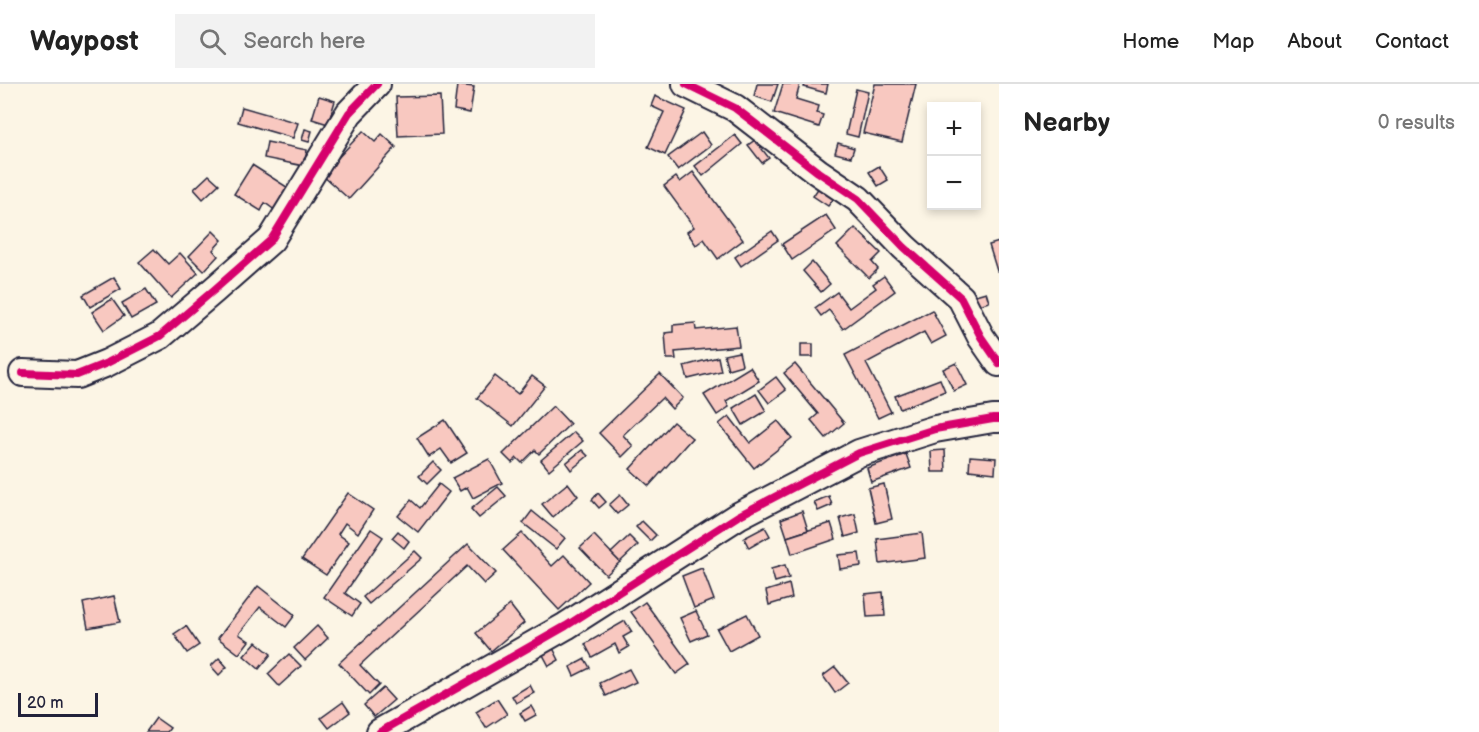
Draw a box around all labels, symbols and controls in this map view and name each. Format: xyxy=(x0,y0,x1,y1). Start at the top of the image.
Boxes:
search box xyxy=(175,14,595,68)
text: Waypost xyxy=(30,25,139,58)
icon: search xyxy=(196,25,229,58)
text: Search here xyxy=(244,28,365,55)
text: Home xyxy=(1122,29,1179,54)
text: Map xyxy=(1212,29,1254,54)
text: About xyxy=(1287,29,1342,54)
text: Contact xyxy=(1375,29,1449,54)
map controls xyxy=(927,102,981,210)
button: + xyxy=(927,102,981,156)
text: Nearby xyxy=(1023,108,1110,139)
text: 0 results xyxy=(1378,111,1455,135)
button: − xyxy=(927,156,981,210)
scale bar xyxy=(18,690,98,718)
text: 20 m xyxy=(27,694,63,713)

